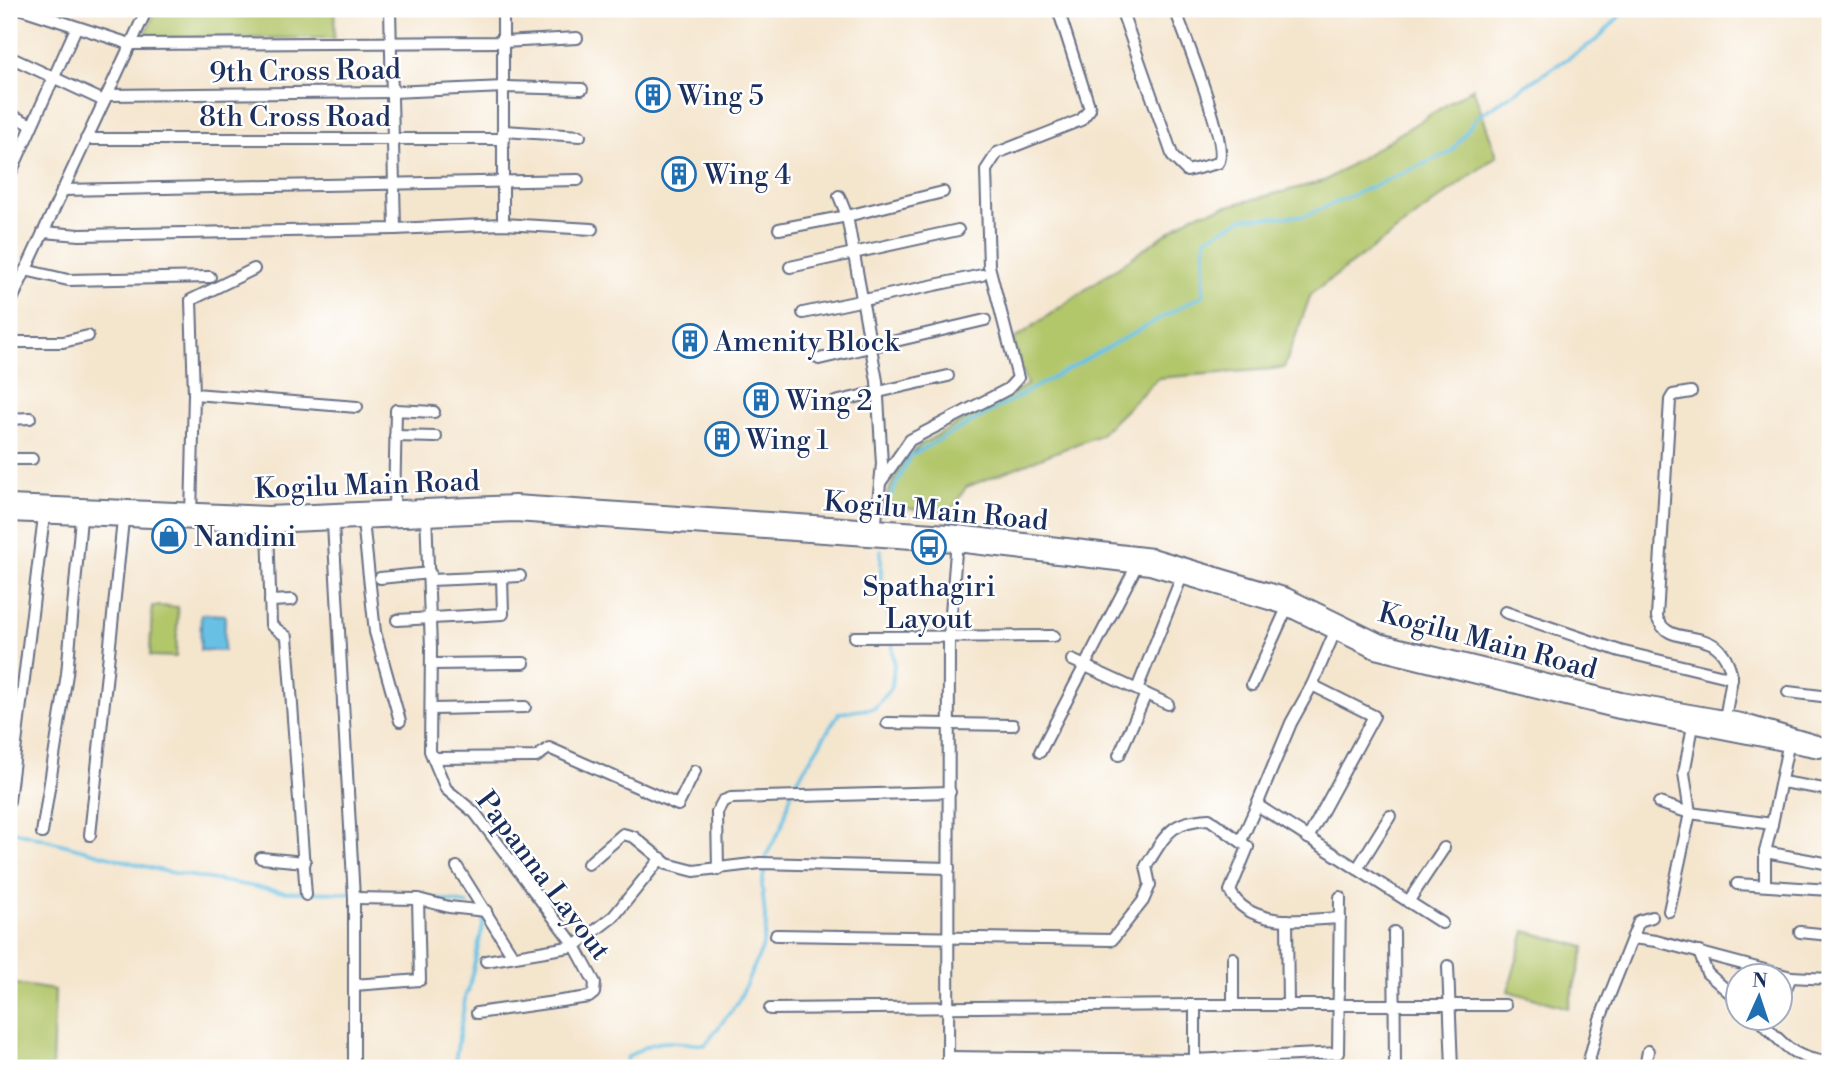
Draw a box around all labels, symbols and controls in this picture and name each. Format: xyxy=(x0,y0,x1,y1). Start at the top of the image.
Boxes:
street label: 9th Cross Road xyxy=(209,52,401,91)
building icon: Wing 5 xyxy=(634,76,672,114)
place label: Wing 5 xyxy=(677,79,764,114)
street label: 8th Cross Road xyxy=(199,100,391,135)
building icon: Wing 4 xyxy=(660,155,698,193)
place label: Wing 4 xyxy=(703,158,791,193)
building icon: Amenity Block xyxy=(671,322,709,360)
place label: Amenity Block xyxy=(713,325,901,360)
building icon: Wing 2 xyxy=(742,381,780,419)
place label: Wing 2 xyxy=(785,384,873,419)
building icon: Wing 1 xyxy=(703,420,741,458)
place label: Wing 1 xyxy=(745,423,829,458)
street label: Kogilu Main Road xyxy=(254,464,480,507)
street label: Kogilu Main Road xyxy=(822,484,1050,539)
shop icon: Nandini xyxy=(150,517,188,555)
place label: Nandini xyxy=(194,520,296,555)
bus stop icon: Spathagiri Layout xyxy=(910,528,948,566)
place label: Spathagiri Layout xyxy=(862,570,996,637)
street label: Kogilu Main Road xyxy=(1374,595,1601,688)
street label: Papanna Layout xyxy=(468,784,618,967)
north arrow xyxy=(1724,962,1794,1032)
text: N xyxy=(1752,969,1768,993)

